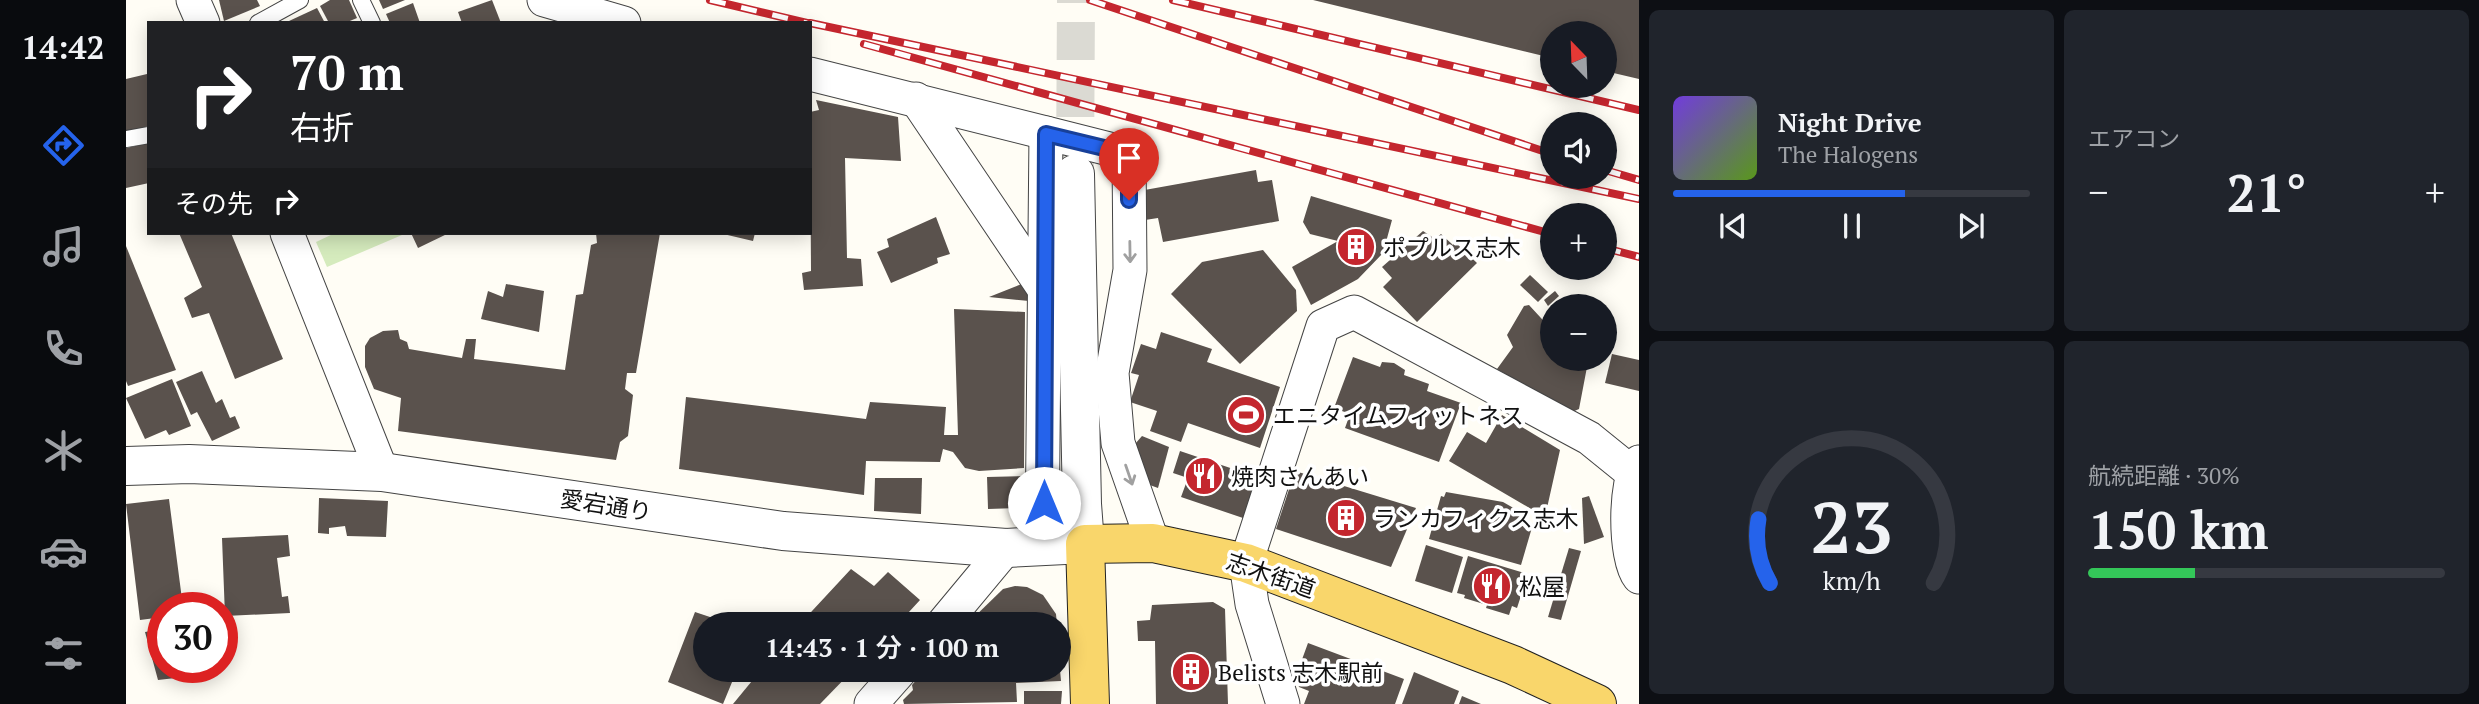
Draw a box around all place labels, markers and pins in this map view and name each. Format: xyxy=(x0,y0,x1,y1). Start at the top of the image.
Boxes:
pin xyxy=(1099,128,1159,200)
building icon: ポプルス志木 xyxy=(1335,226,1377,268)
place label: ポプルス志木 xyxy=(1383,232,1521,263)
sports icon: エニタイムフィットネス xyxy=(1225,394,1267,436)
place label: エニタイムフィットネス xyxy=(1273,400,1524,431)
restaurant icon: 焼肉さんあい xyxy=(1183,455,1225,497)
place label: 焼肉さんあい xyxy=(1231,461,1369,492)
building icon: ランカフィクス志木 xyxy=(1325,497,1367,539)
place label: ランカフィクス志木 xyxy=(1373,503,1579,534)
restaurant icon: 松屋 xyxy=(1471,565,1513,607)
place label: 松屋 xyxy=(1519,571,1565,602)
building icon: Belists 志木駅前 xyxy=(1170,651,1212,693)
place label: Belists 志木駅前 xyxy=(1218,657,1384,688)

